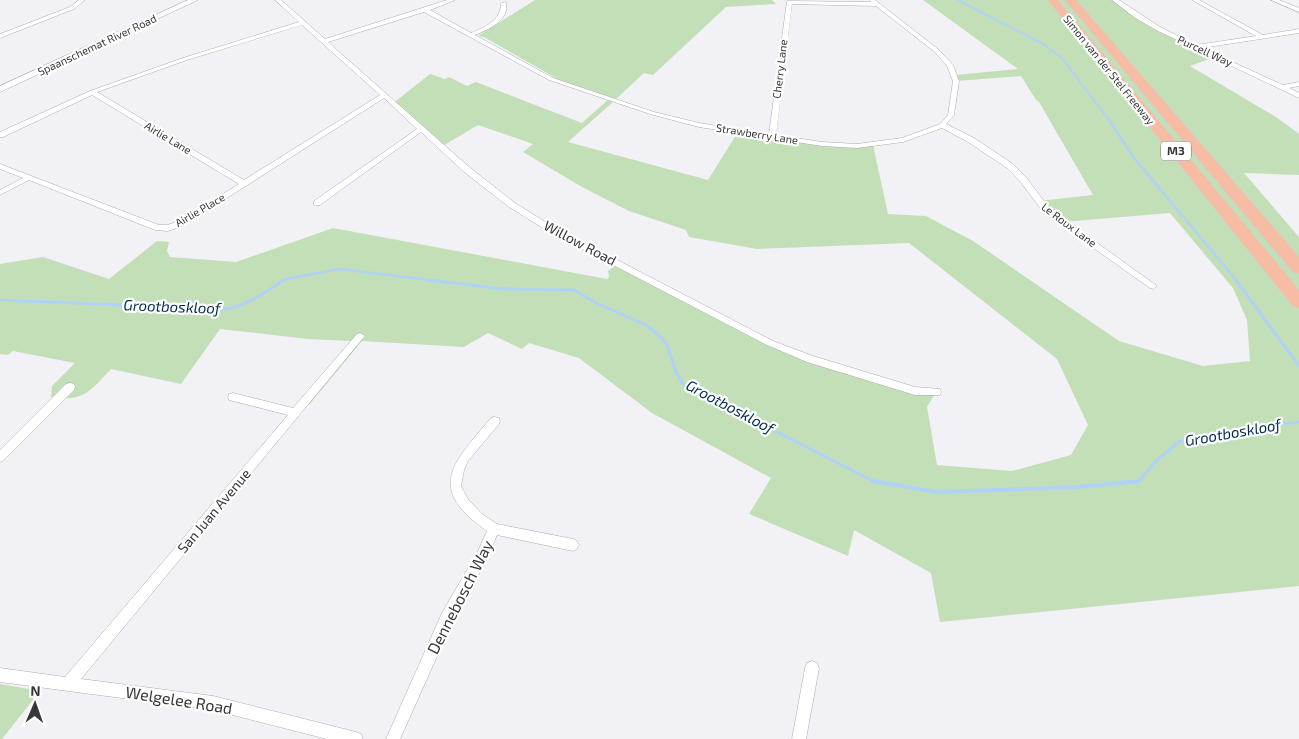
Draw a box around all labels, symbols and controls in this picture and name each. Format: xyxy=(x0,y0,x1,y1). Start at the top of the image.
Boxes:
street label: Spaanschemat River Road xyxy=(35,11,158,78)
street label: Simon van der Stel Freeway xyxy=(1061,12,1158,127)
street label: Purcell Way xyxy=(1176,32,1235,69)
street label: Cherry Lane xyxy=(769,39,790,99)
street label: Airlie Lane xyxy=(142,119,194,157)
street label: Strawberry Lane xyxy=(715,121,799,146)
road number: M3 xyxy=(1161,142,1191,160)
street label: Airlie Place xyxy=(173,190,227,229)
street label: Le Roux Lane xyxy=(1039,200,1099,250)
street label: Willow Road xyxy=(541,216,619,269)
water label: Grootboskloof xyxy=(123,295,222,317)
water label: Grootboskloof xyxy=(683,375,779,437)
water label: Grootboskloof xyxy=(1183,414,1283,449)
street label: San Juan Avenue xyxy=(173,465,254,556)
street label: Dennebosch Way xyxy=(423,536,497,657)
north arrow xyxy=(10,679,60,729)
text: N xyxy=(30,682,41,699)
street label: Welgelee Road xyxy=(124,682,234,717)

